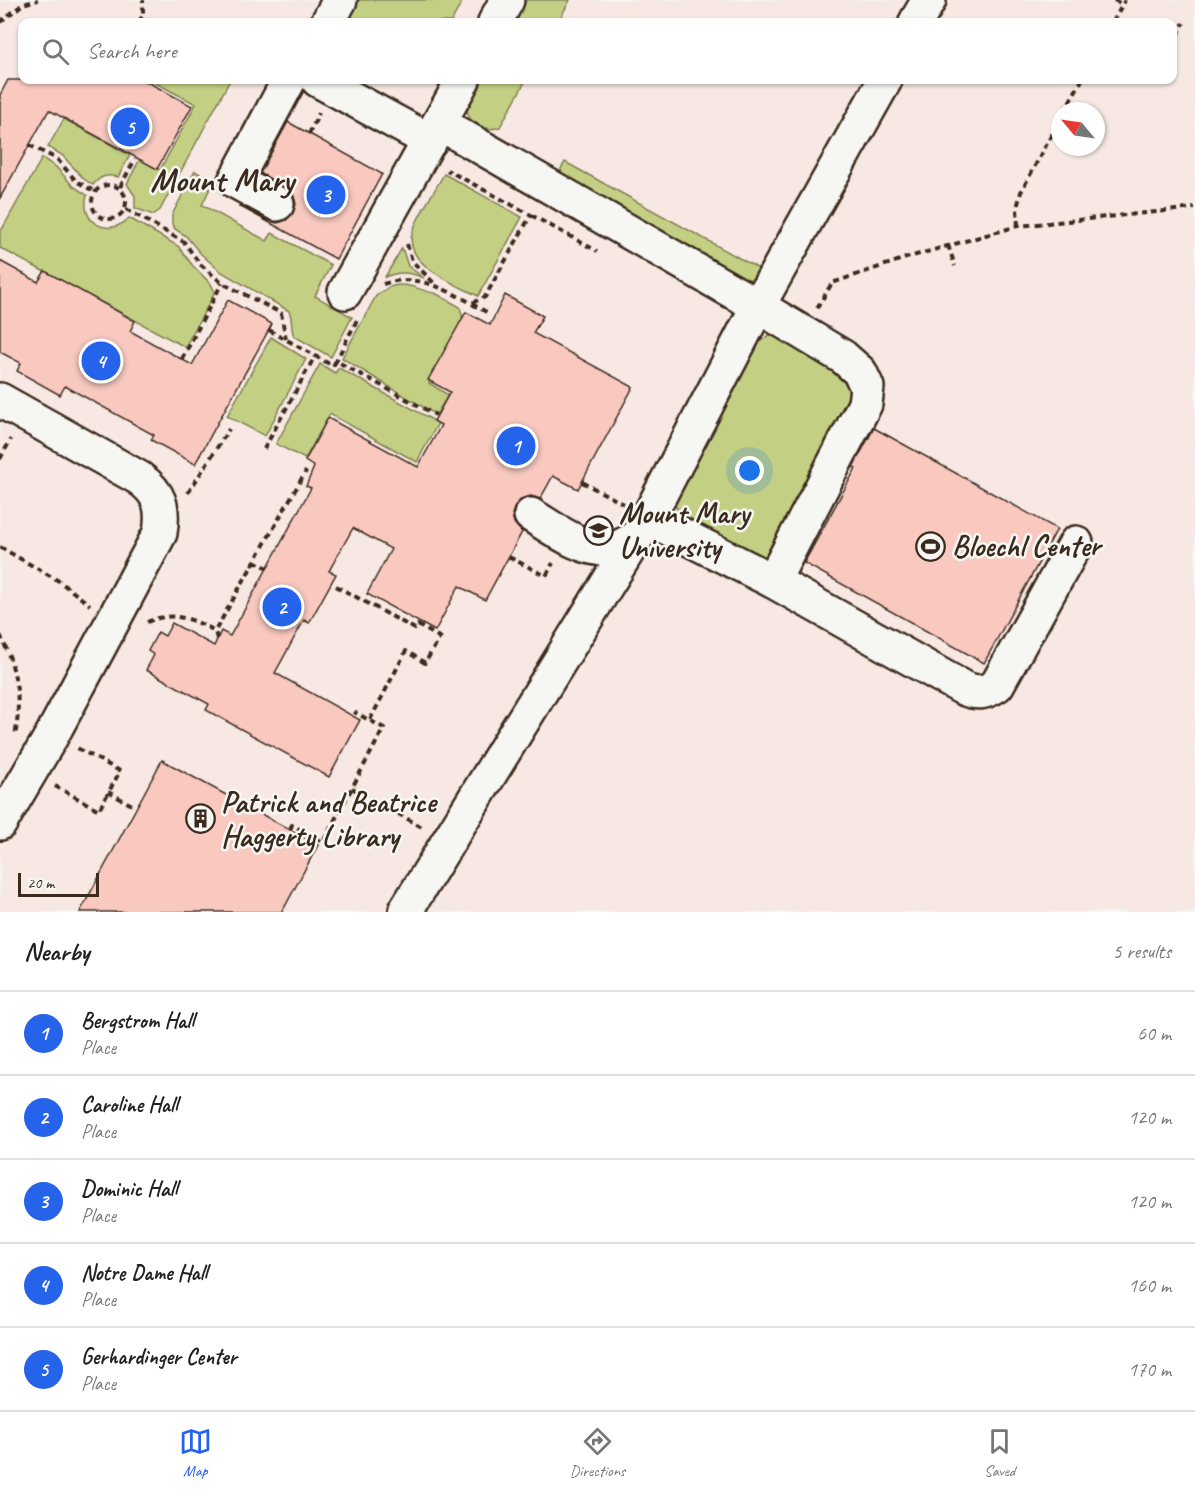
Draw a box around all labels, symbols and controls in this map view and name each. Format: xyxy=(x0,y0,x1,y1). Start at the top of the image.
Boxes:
search box xyxy=(18,18,1177,84)
icon: search xyxy=(39,35,72,68)
text: Search here xyxy=(87,37,177,65)
north arrow xyxy=(1051,102,1105,156)
pin: 5 xyxy=(110,104,150,150)
district label: Mount Mary xyxy=(150,159,296,201)
pin: 3 xyxy=(306,172,346,218)
pin: 4 xyxy=(82,338,120,384)
pin: 1 xyxy=(496,424,536,468)
your location xyxy=(735,456,764,485)
place label: Mount Mary University xyxy=(619,494,752,566)
school or university icon: Mount Mary University xyxy=(582,514,614,546)
place label: Bloechl Center xyxy=(952,527,1104,565)
sports icon: Bloechl Center xyxy=(915,530,947,562)
pin: 2 xyxy=(262,584,302,630)
place label: Patrick and Beatrice Haggerty Library xyxy=(221,783,439,856)
building icon: Patrick and Beatrice Haggerty Library xyxy=(184,803,216,835)
scale bar xyxy=(18,870,99,898)
text: 20 m xyxy=(27,873,54,893)
text: Nearby xyxy=(24,935,89,968)
text: 5 results xyxy=(1112,939,1171,964)
text: Bergstrom Hall xyxy=(81,1007,194,1035)
text: 1 xyxy=(39,1021,48,1046)
text: 60 m xyxy=(1137,1021,1171,1046)
text: Place xyxy=(81,1035,116,1060)
text: Caroline Hall xyxy=(81,1091,178,1119)
text: 2 xyxy=(39,1105,48,1130)
text: 120 m xyxy=(1128,1105,1171,1130)
text: Place xyxy=(81,1119,116,1144)
text: Dominic Hall xyxy=(81,1175,177,1203)
text: 3 xyxy=(39,1189,48,1214)
text: 120 m xyxy=(1128,1189,1171,1214)
text: Place xyxy=(81,1203,116,1228)
text: Notre Dame Hall xyxy=(81,1259,207,1287)
text: 4 xyxy=(39,1273,48,1298)
text: 160 m xyxy=(1128,1273,1171,1298)
text: Place xyxy=(81,1287,116,1312)
text: Gerhardinger Center xyxy=(81,1343,237,1371)
text: 5 xyxy=(39,1357,48,1382)
text: 170 m xyxy=(1128,1357,1171,1382)
text: Place xyxy=(81,1371,116,1396)
tab: Map xyxy=(179,1425,212,1481)
tab: Directions xyxy=(570,1425,625,1481)
tab: Saved xyxy=(983,1425,1016,1481)

